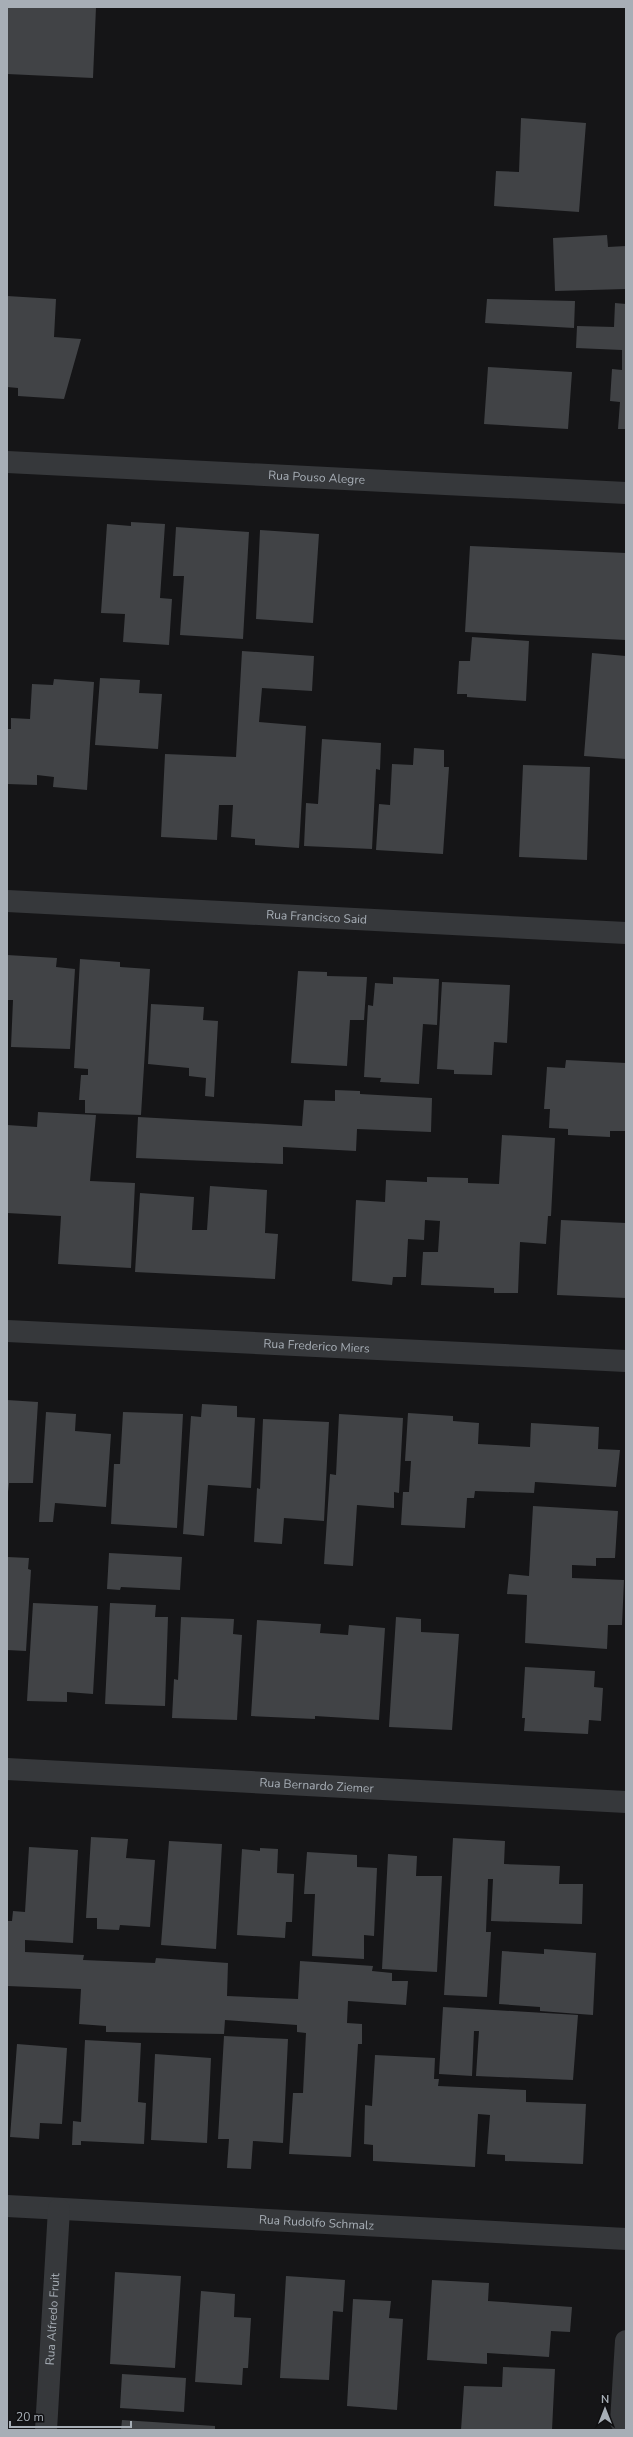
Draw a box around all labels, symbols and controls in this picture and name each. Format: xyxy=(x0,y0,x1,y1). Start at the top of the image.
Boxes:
street label: Rua Pouso Alegre xyxy=(268,467,365,488)
street label: Rua Francisco Said xyxy=(266,906,367,928)
street label: Rua Frederico Miers xyxy=(263,1335,370,1357)
street label: Rua Bernardo Ziemer xyxy=(259,1774,375,1797)
street label: Rua Rudolfo Schmalz xyxy=(259,2211,375,2234)
street label: Rua Alfredo Fruit xyxy=(42,2272,63,2366)
north arrow xyxy=(585,2389,625,2429)
text: N xyxy=(601,2392,609,2407)
scale bar xyxy=(10,2403,131,2429)
text: 20 m xyxy=(16,2409,44,2425)

